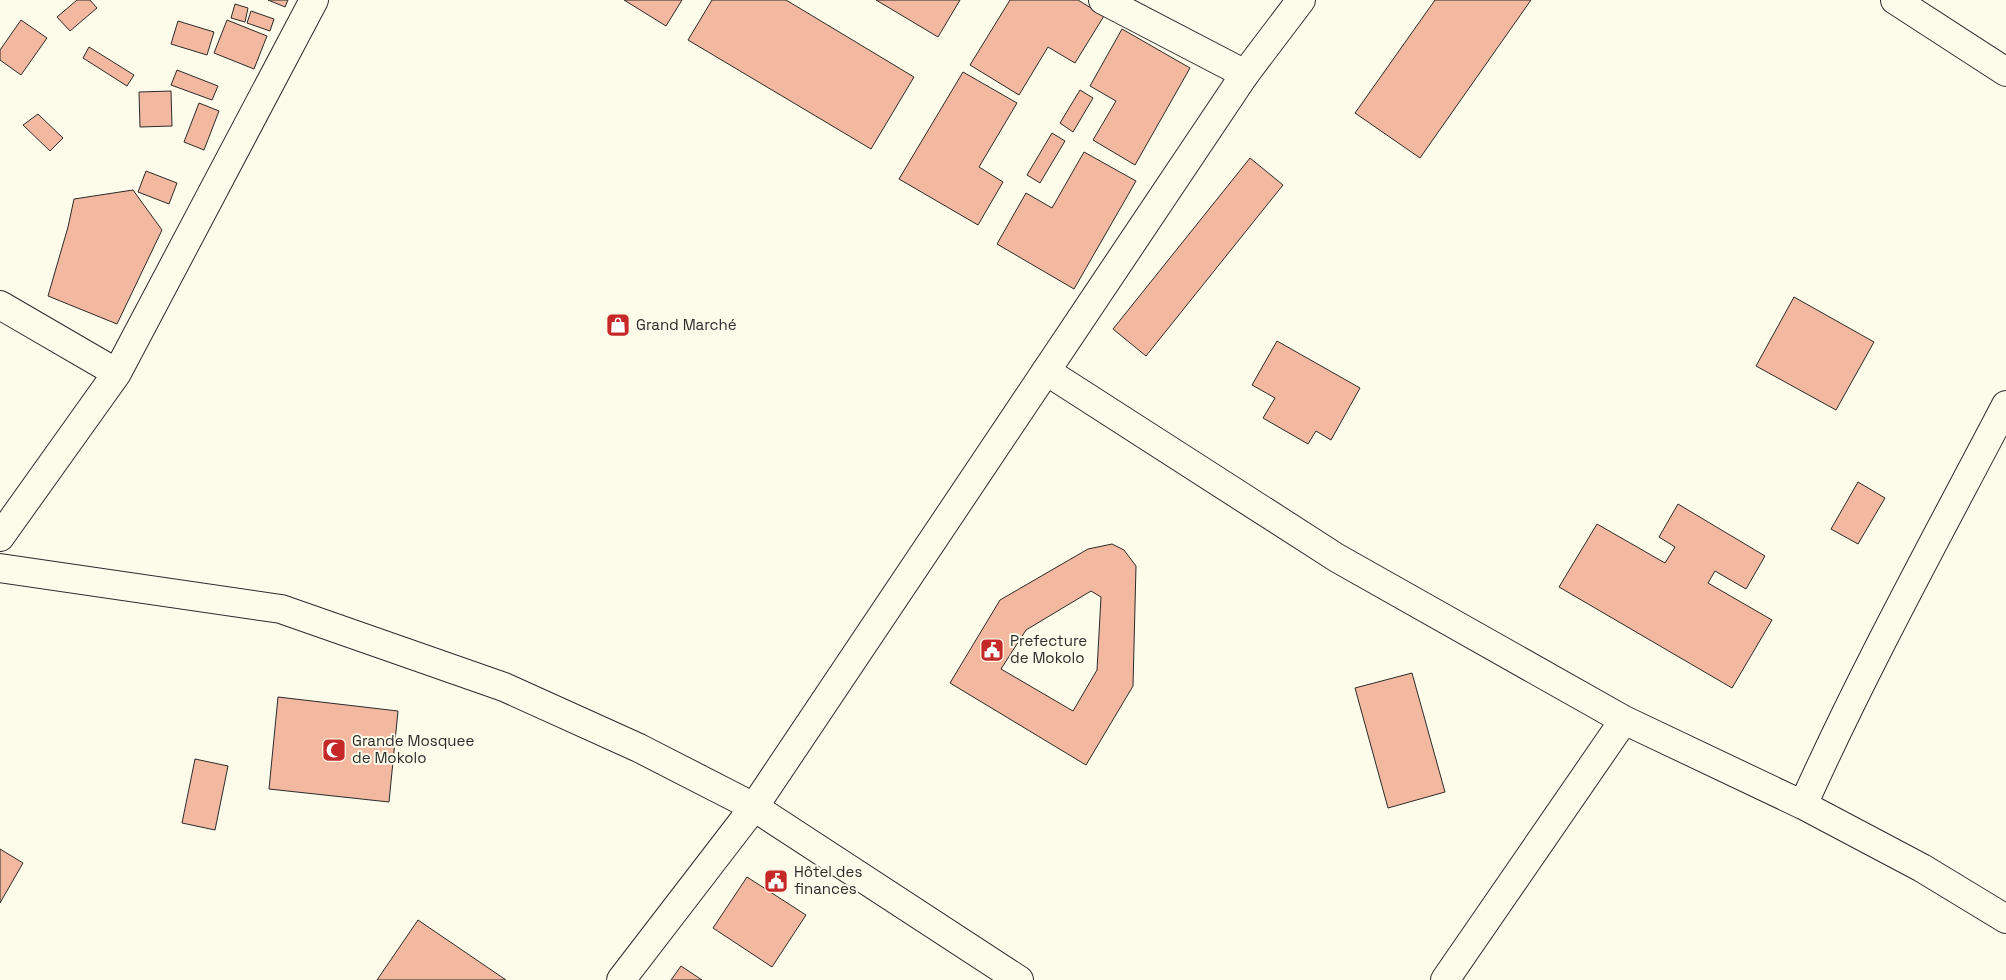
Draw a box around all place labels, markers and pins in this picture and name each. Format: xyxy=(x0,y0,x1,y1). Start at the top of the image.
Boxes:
shop icon: Grand Marché xyxy=(605,312,631,338)
place label: Grand Marché xyxy=(636,315,737,334)
place label: Prefecture de Mokolo xyxy=(1010,631,1087,667)
public building icon: Prefecture de Mokolo xyxy=(979,637,1005,663)
place label: Grande Mosquee de Mokolo xyxy=(352,731,474,767)
mosque icon: Grande Mosquee de Mokolo xyxy=(321,737,347,763)
place label: Hôtel des finances xyxy=(794,862,862,898)
public building icon: Hôtel des finances xyxy=(763,868,789,894)

